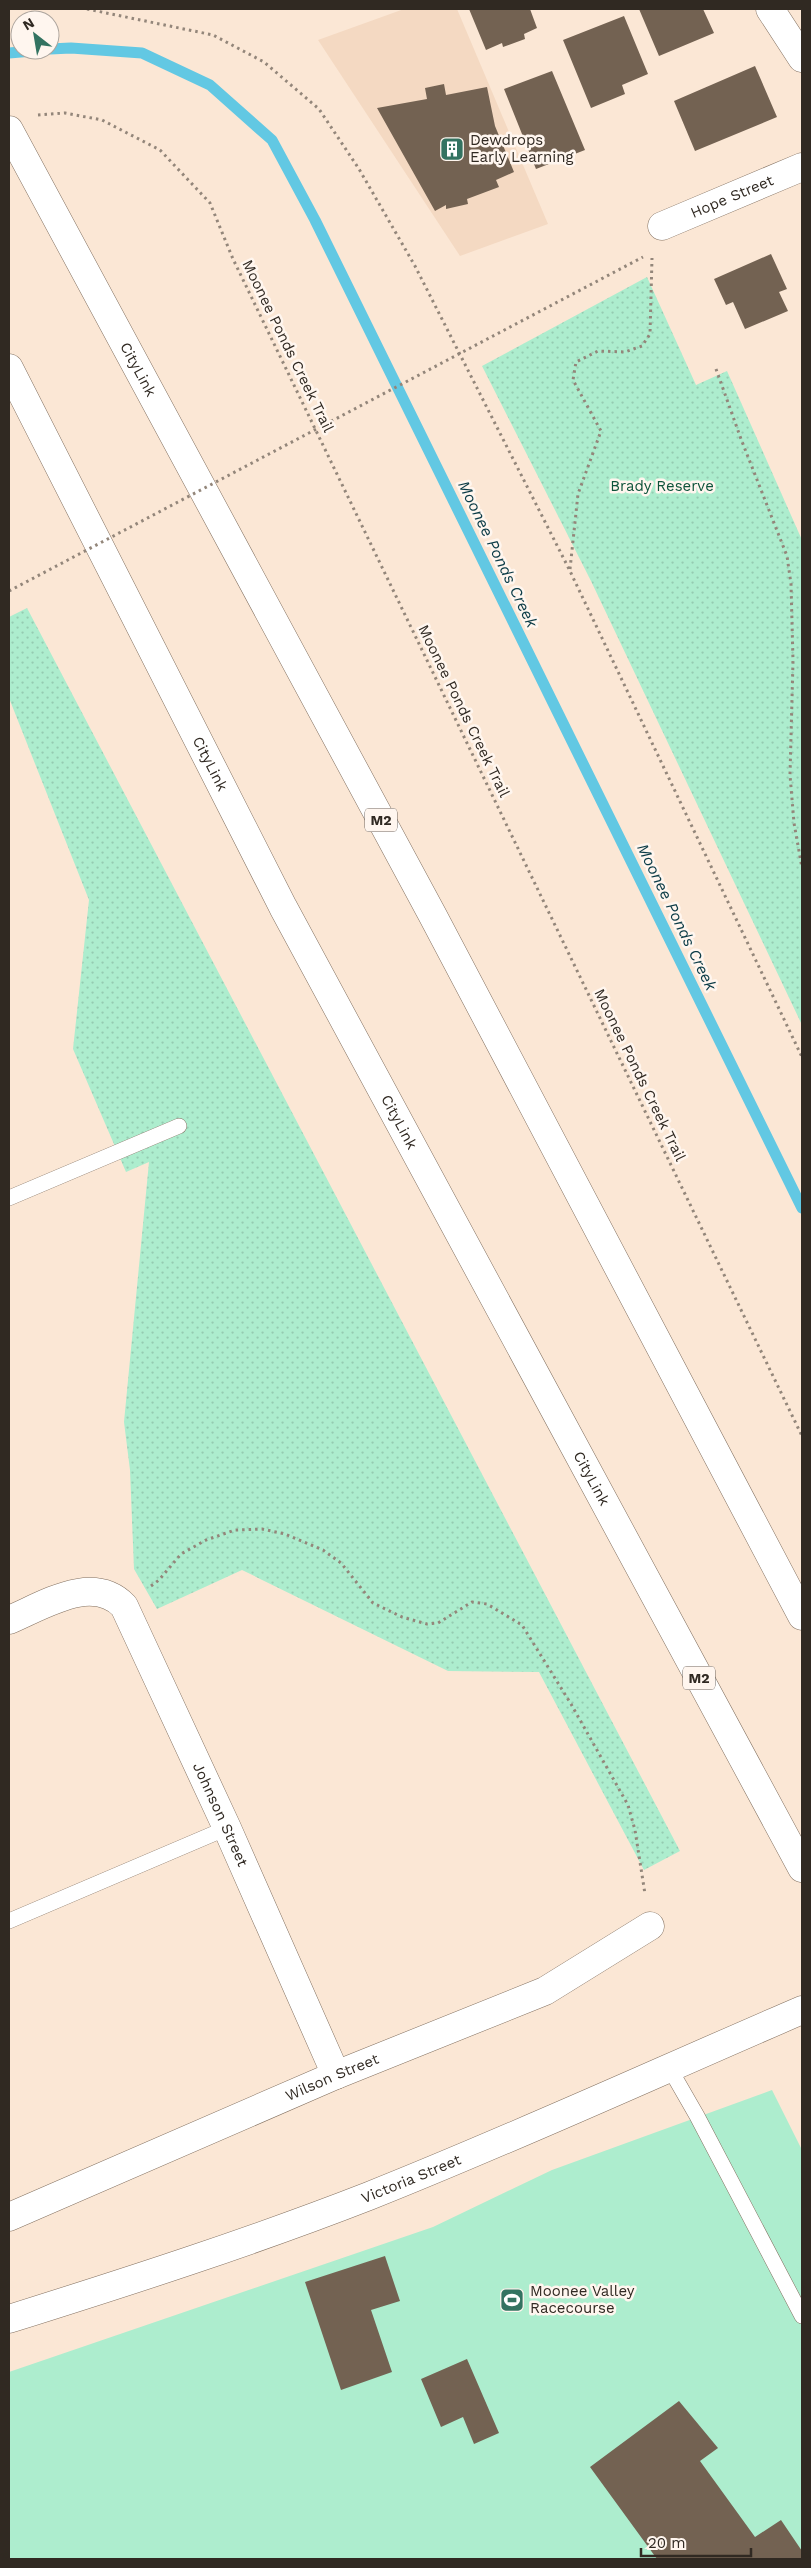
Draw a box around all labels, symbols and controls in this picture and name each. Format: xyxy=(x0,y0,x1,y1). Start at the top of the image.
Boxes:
north arrow xyxy=(10,10,60,60)
text: N xyxy=(20,14,37,33)
place label: Dewdrops Early Learning xyxy=(470,131,573,166)
building icon: Dewdrops Early Learning xyxy=(439,136,465,162)
street label: Hope Street xyxy=(688,171,777,222)
street label: Moonee Ponds Creek Trail xyxy=(238,257,338,435)
street label: CityLink xyxy=(116,339,160,400)
water label: Moonee Ponds Creek xyxy=(454,477,542,632)
park label: Brady Reserve xyxy=(610,477,714,495)
street label: Moonee Ponds Creek Trail xyxy=(414,622,514,800)
street label: CityLink xyxy=(189,733,232,795)
road number: M2 xyxy=(365,808,397,832)
water label: Moonee Ponds Creek xyxy=(633,840,721,995)
street label: Moonee Ponds Creek Trail xyxy=(590,986,690,1164)
street label: CityLink xyxy=(377,1092,421,1153)
street label: CityLink xyxy=(570,1448,614,1509)
road number: M2 xyxy=(683,1666,715,1690)
street label: Johnson Street xyxy=(189,1760,252,1870)
street label: Wilson Street xyxy=(283,2050,382,2105)
street label: Victoria Street xyxy=(359,2150,464,2207)
place label: Moonee Valley Racecourse xyxy=(530,2282,635,2317)
sports icon: Moonee Valley Racecourse xyxy=(499,2287,525,2313)
scale bar xyxy=(641,2526,751,2558)
text: 20 m xyxy=(648,2534,686,2552)

